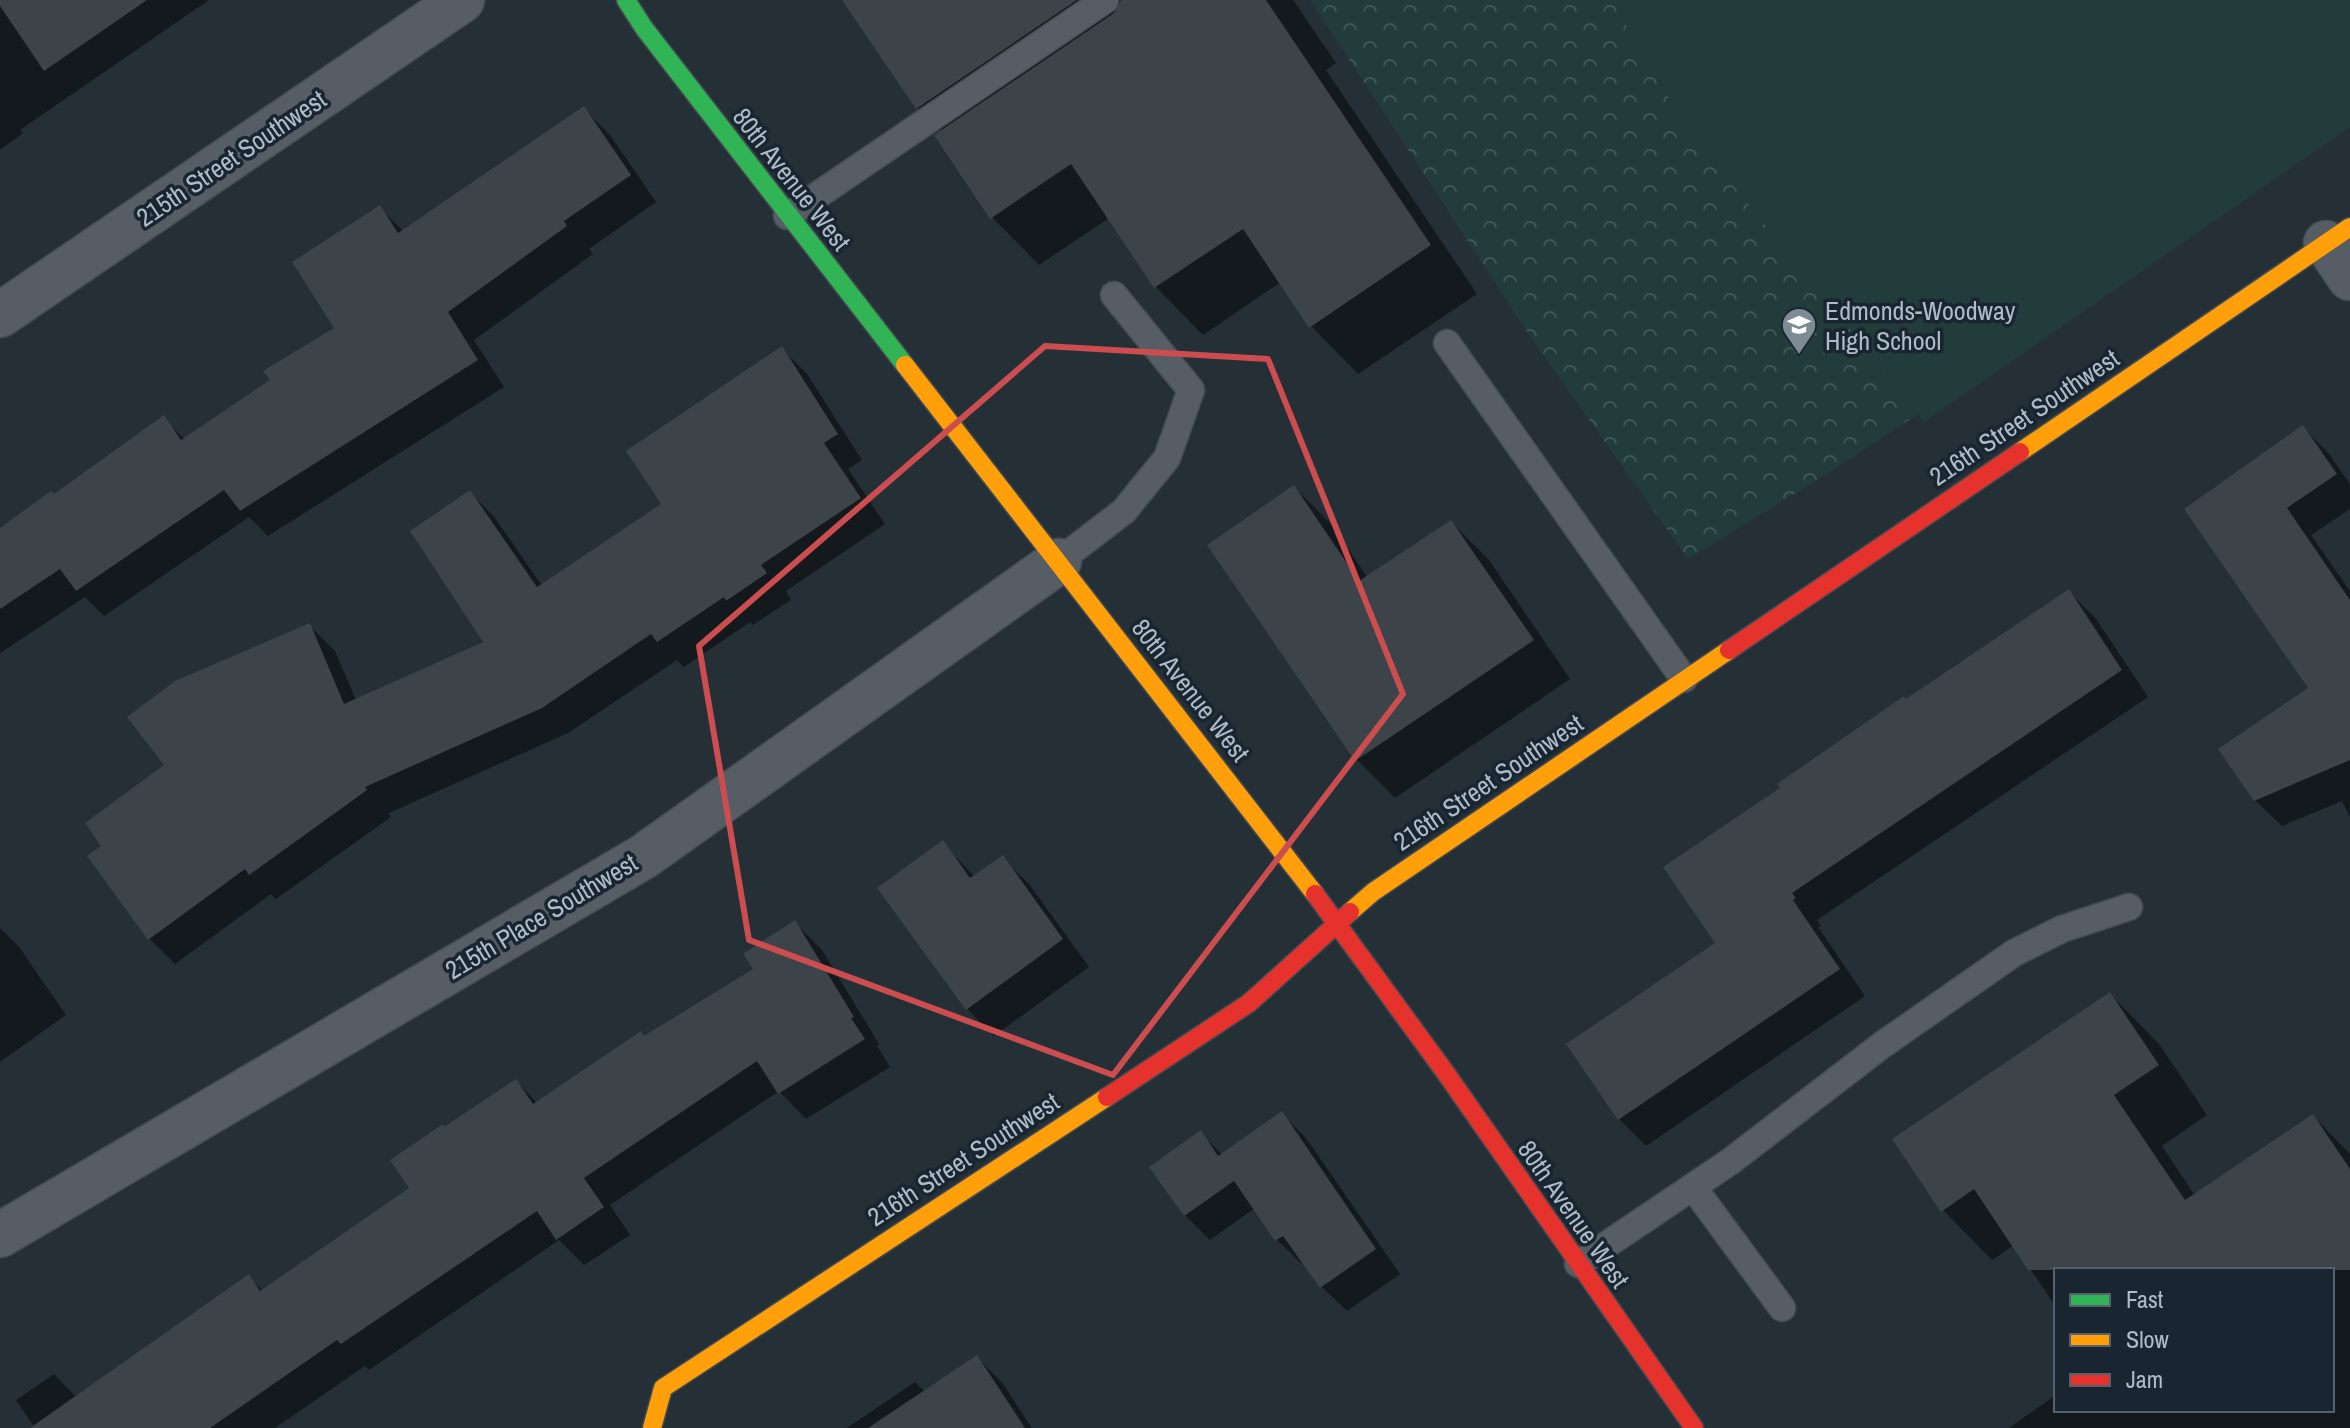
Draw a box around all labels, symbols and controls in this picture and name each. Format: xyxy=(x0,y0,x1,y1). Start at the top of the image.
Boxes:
street label: 215th Street Southwest xyxy=(129,81,333,234)
street label: 80th Avenue West xyxy=(725,100,859,258)
place label: Edmonds-Woodway High School xyxy=(1825,293,2016,358)
school or university icon: Edmonds-Woodway High School xyxy=(1780,306,1818,356)
street label: 216th Street Southwest xyxy=(1922,340,2126,493)
street label: 80th Avenue West xyxy=(1124,611,1258,769)
street label: 216th Street Southwest xyxy=(1386,705,1590,858)
street label: 215th Place Southwest xyxy=(439,845,644,987)
street label: 216th Street Southwest xyxy=(861,1084,1066,1234)
street label: 80th Avenue West xyxy=(1510,1133,1638,1295)
legend xyxy=(2054,1268,2334,1412)
text: Fast xyxy=(2126,1283,2164,1315)
text: Slow xyxy=(2126,1323,2169,1355)
text: Jam xyxy=(2126,1363,2163,1395)

